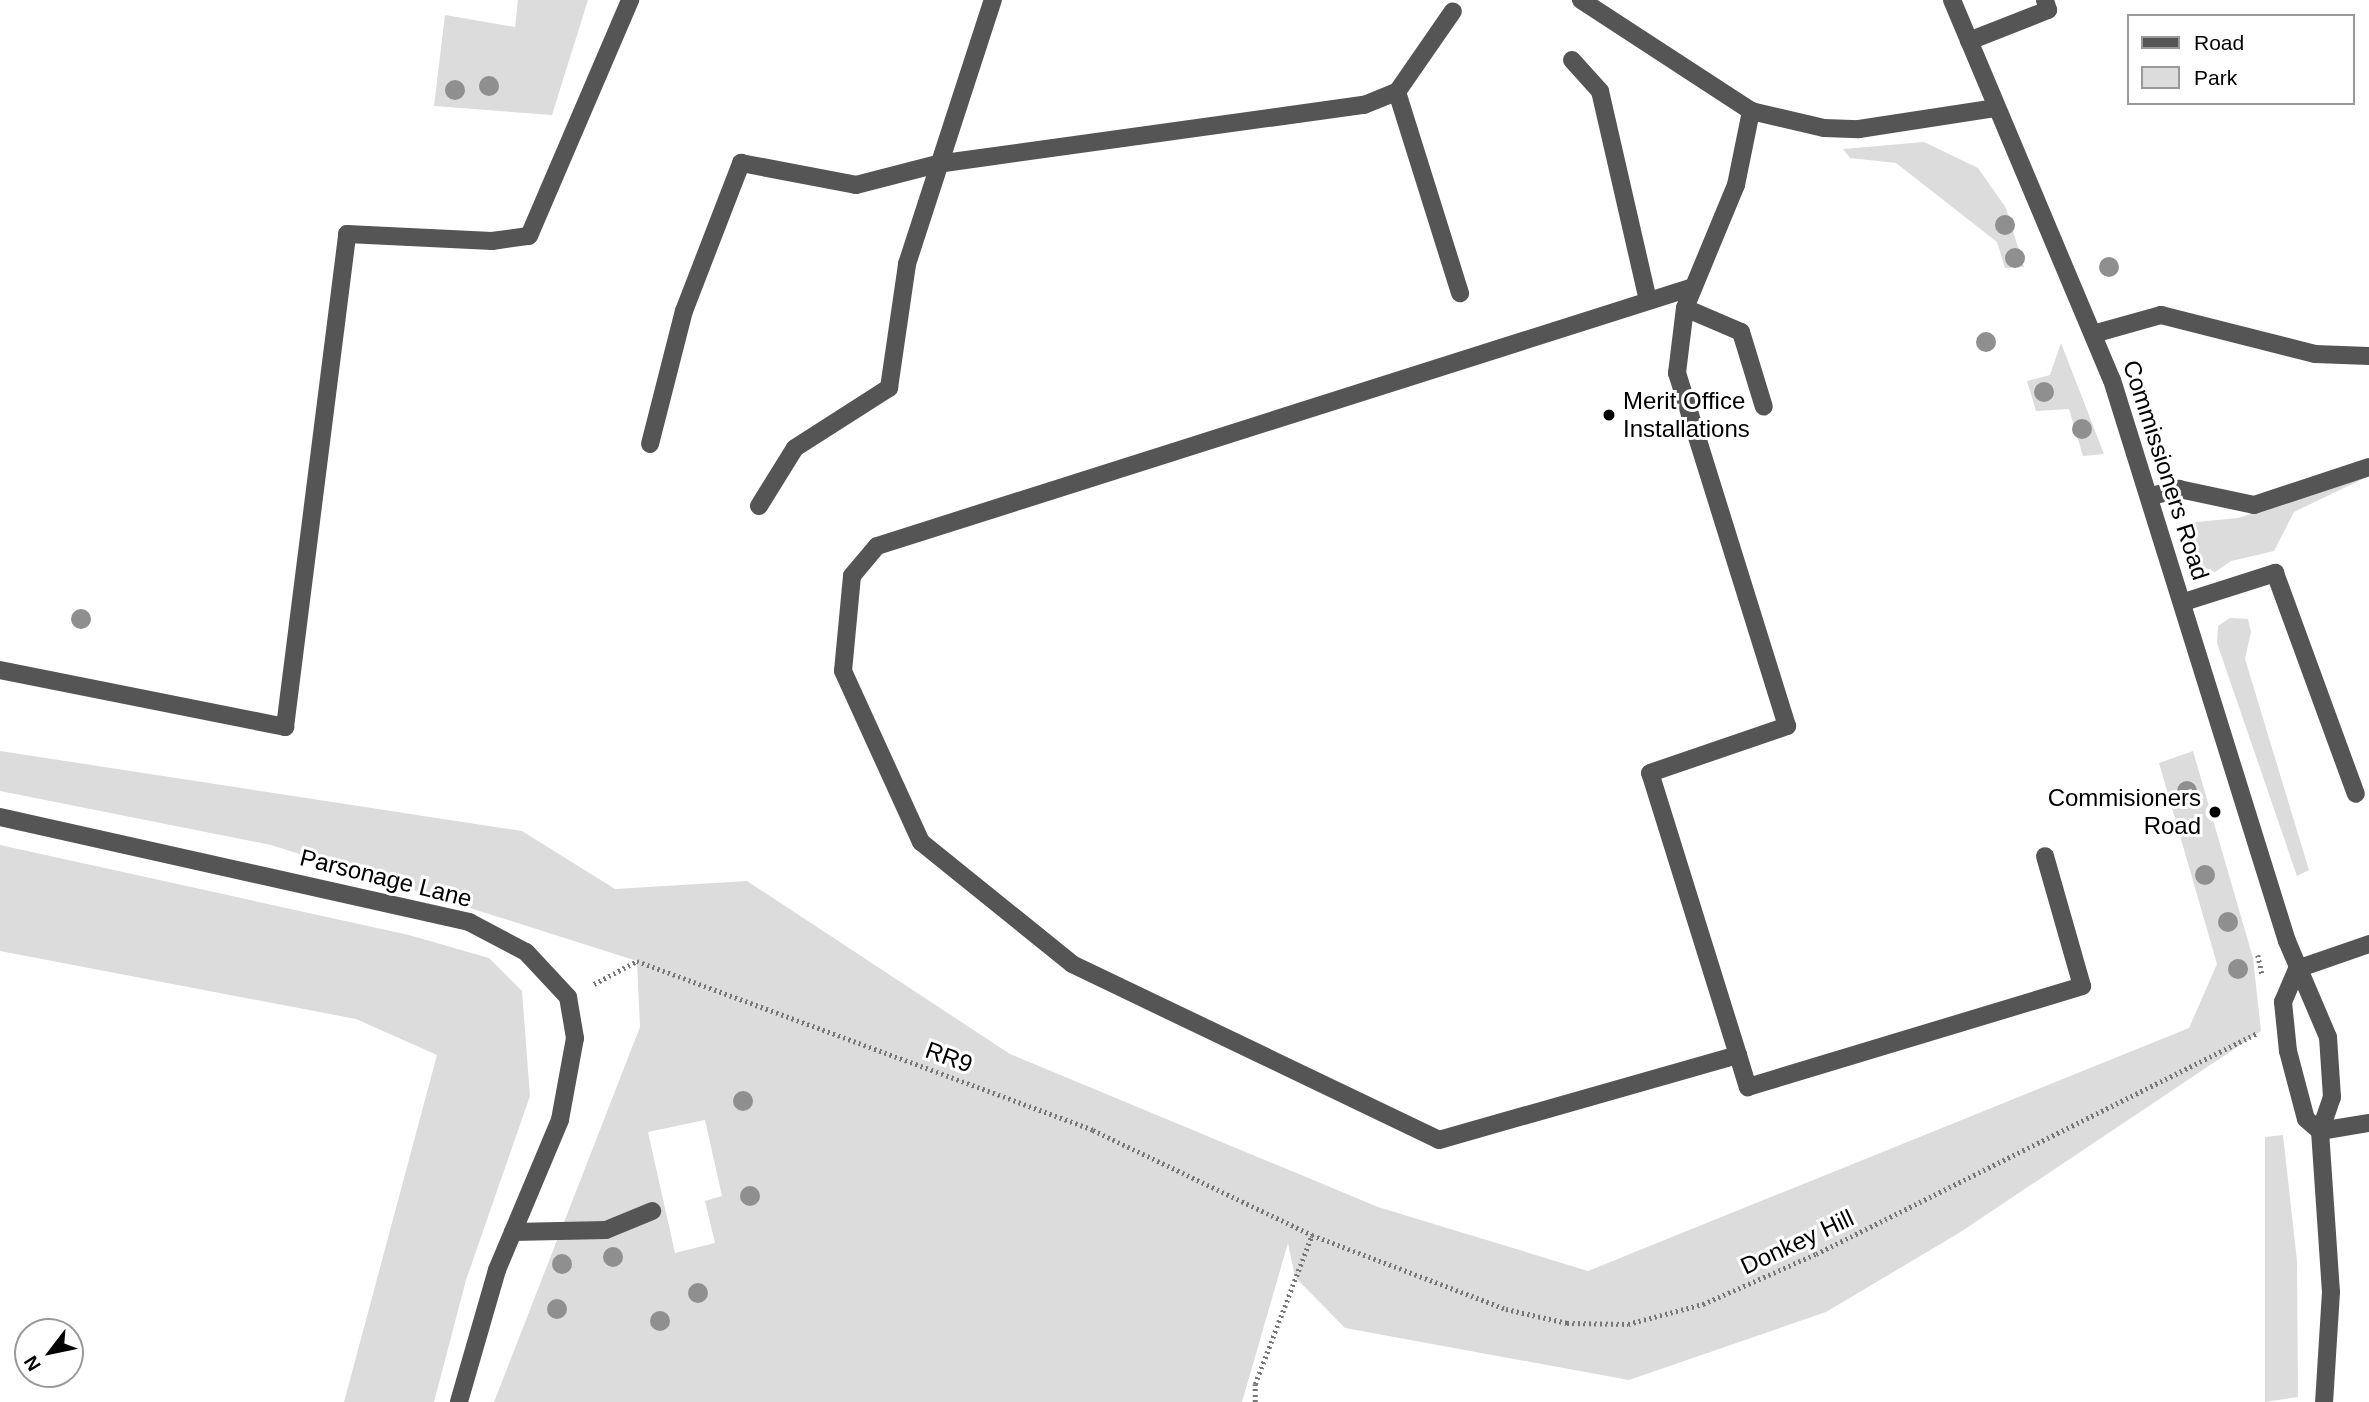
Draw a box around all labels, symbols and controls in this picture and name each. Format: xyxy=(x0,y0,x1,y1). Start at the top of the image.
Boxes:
legend xyxy=(2128,14,2355,105)
text: Road xyxy=(2194,31,2244,54)
text: Park xyxy=(2194,66,2237,89)
street label: Commissioners Road xyxy=(2117,356,2215,584)
place label: Merit Office Installations xyxy=(1623,387,1750,443)
marker: Merit Office Installations xyxy=(1601,407,1617,423)
place label: Commisioners Road xyxy=(2048,784,2201,840)
marker: Commisioners Road xyxy=(2207,804,2223,820)
street label: Parsonage Lane xyxy=(297,843,475,913)
street label: RR9 xyxy=(922,1035,976,1079)
street label: Donkey Hill xyxy=(1736,1203,1858,1281)
north arrow xyxy=(14,1318,84,1388)
text: N xyxy=(20,1352,45,1375)

